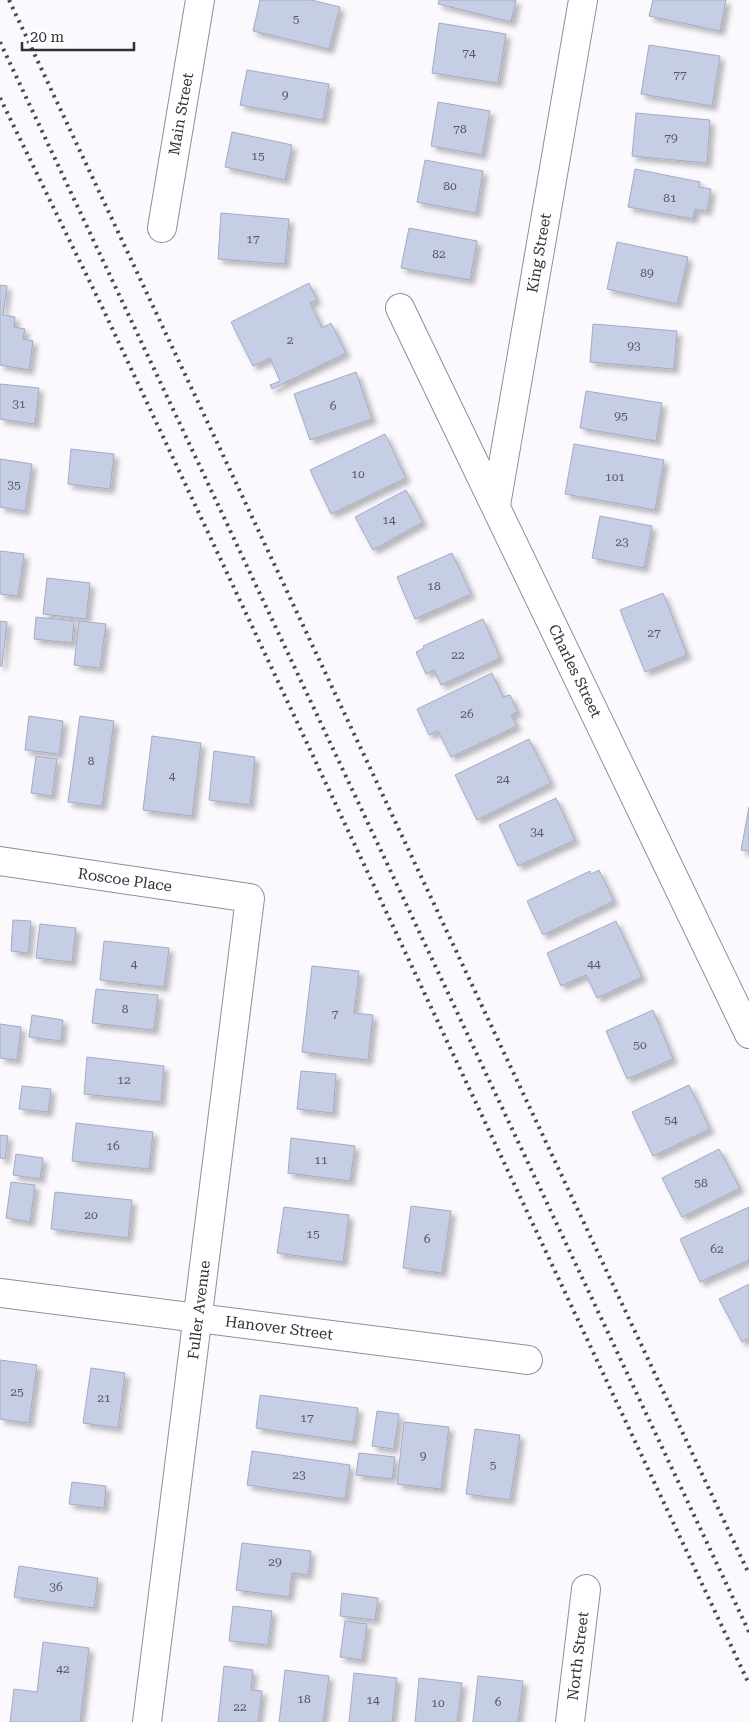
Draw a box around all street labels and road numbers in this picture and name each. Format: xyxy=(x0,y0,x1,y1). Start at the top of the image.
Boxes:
street label: Main Street xyxy=(165,71,197,157)
street label: King Street xyxy=(523,211,555,294)
street label: Charles Street xyxy=(545,621,606,721)
street label: Roscoe Place xyxy=(77,864,173,896)
street label: Fuller Avenue xyxy=(184,1259,214,1361)
street label: Hanover Street xyxy=(224,1312,334,1344)
street label: North Street xyxy=(564,1610,592,1702)

